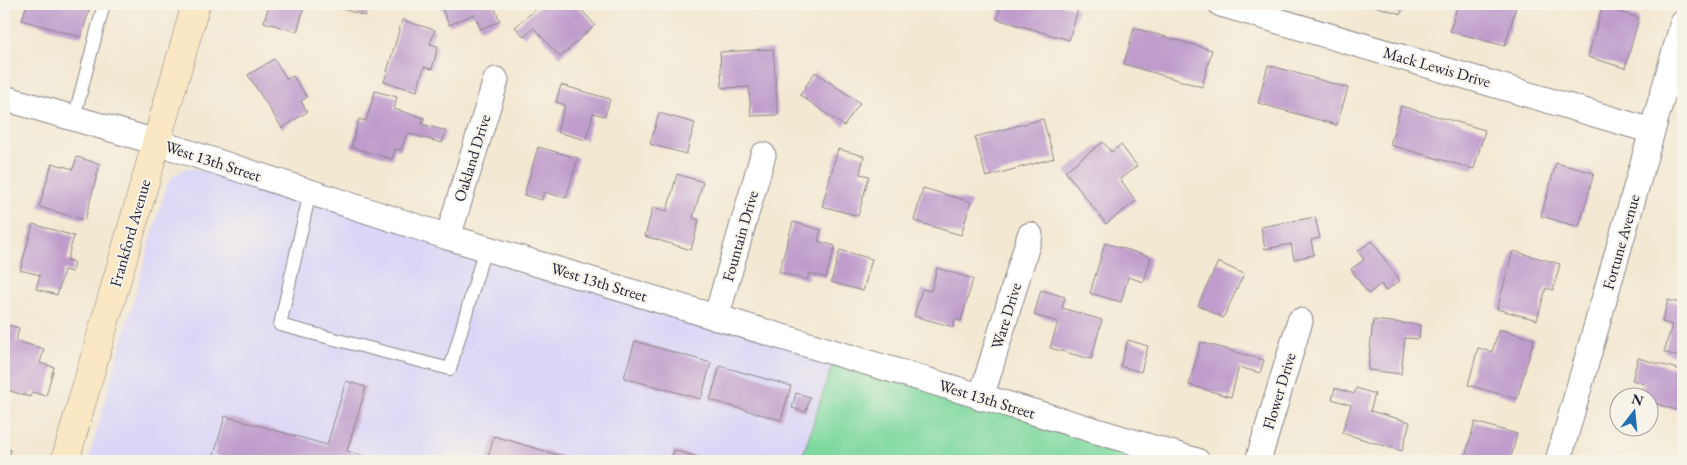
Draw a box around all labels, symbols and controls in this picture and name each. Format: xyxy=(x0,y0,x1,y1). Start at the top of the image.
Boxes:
street label: Mack Lewis Drive xyxy=(1381,42,1493,92)
street label: Oakland Drive xyxy=(449,112,495,204)
street label: West 13th Street xyxy=(162,136,264,186)
street label: Frankford Avenue xyxy=(105,177,155,289)
street label: Fountain Drive xyxy=(717,188,763,284)
street label: Fortune Avenue xyxy=(1597,192,1645,292)
street label: West 13th Street xyxy=(548,257,650,307)
street label: Ware Drive xyxy=(986,280,1026,352)
street label: Flower Drive xyxy=(1257,350,1301,432)
street label: West 13th Street xyxy=(936,374,1038,424)
north arrow xyxy=(1610,388,1660,438)
text: N xyxy=(1630,389,1646,410)

